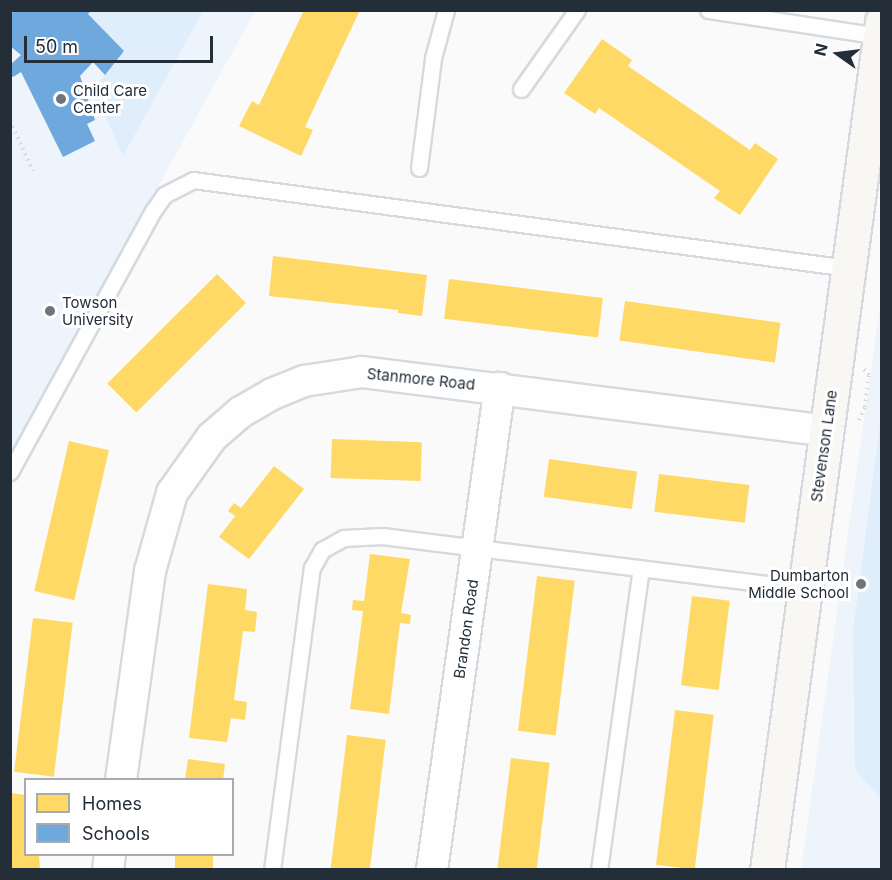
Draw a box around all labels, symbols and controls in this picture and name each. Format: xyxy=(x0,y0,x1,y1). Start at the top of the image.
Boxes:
scale bar xyxy=(27,24,216,62)
north arrow xyxy=(808,24,868,84)
text: 50 m xyxy=(35,36,78,57)
text: N xyxy=(809,41,832,58)
place label: Child Care Center xyxy=(73,81,147,116)
marker: Child Care Center xyxy=(54,92,68,106)
place label: Towson University xyxy=(62,293,133,328)
marker: Towson University xyxy=(43,304,57,318)
street label: Stanmore Road xyxy=(366,364,476,394)
street label: Stevenson Lane xyxy=(807,389,841,503)
place label: Dumbarton Middle School xyxy=(748,566,849,601)
marker: Dumbarton Middle School xyxy=(854,577,868,591)
street label: Brandon Road xyxy=(450,578,482,680)
legend xyxy=(24,778,234,856)
text: Homes xyxy=(82,793,142,814)
text: Schools xyxy=(82,823,150,844)

